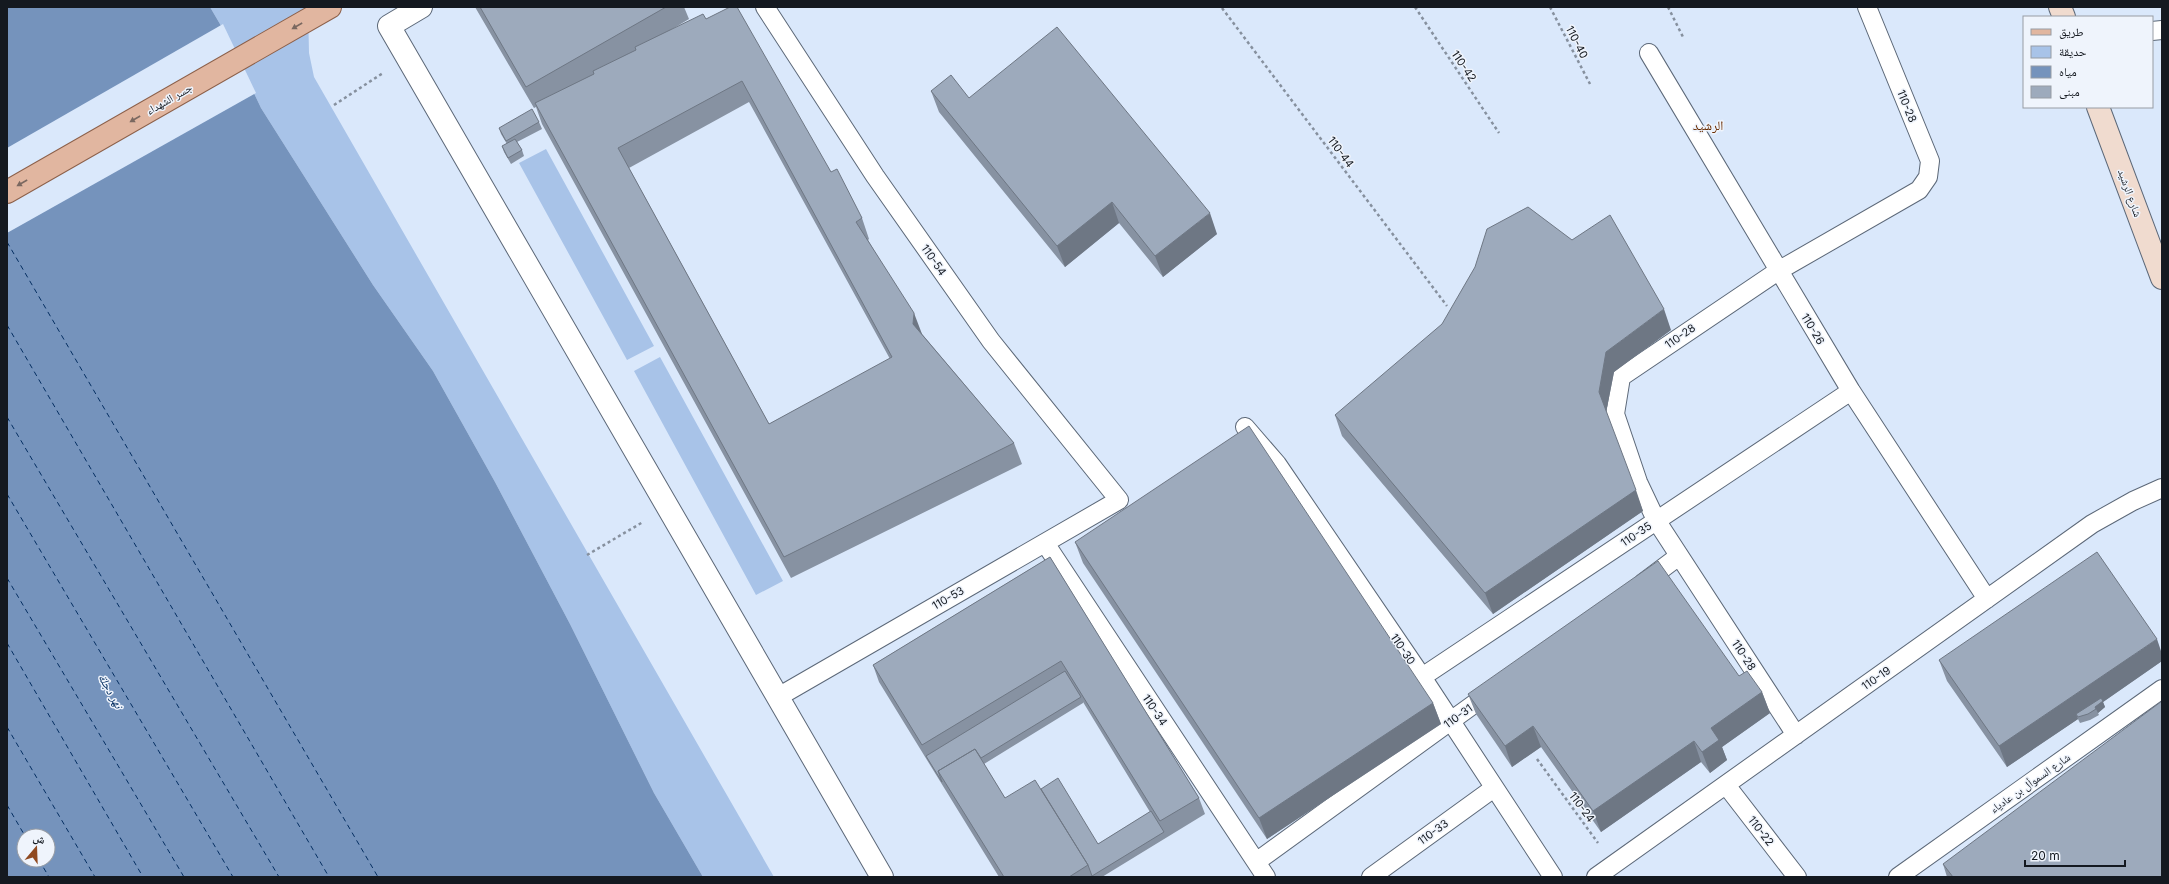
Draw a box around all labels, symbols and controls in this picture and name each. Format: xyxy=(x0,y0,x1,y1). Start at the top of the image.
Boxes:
legend xyxy=(2023,16,2153,108)
one-way arrow xyxy=(291,23,303,30)
street label: 110-40 xyxy=(1563,23,1591,61)
text: طريق xyxy=(2059,24,2084,39)
text: حديقة xyxy=(2059,44,2087,59)
street label: 110-42 xyxy=(1448,48,1480,84)
text: مياه xyxy=(2059,64,2077,79)
street label: جسر الشهداء xyxy=(143,80,195,118)
text: مبنى xyxy=(2059,84,2080,99)
street label: 110-28 xyxy=(1894,88,1920,125)
one-way arrow xyxy=(129,115,141,122)
district label: الرشيد xyxy=(1693,117,1723,134)
street label: 110-44 xyxy=(1325,134,1357,170)
street label: شارع الرشيد xyxy=(2115,167,2145,219)
one-way arrow xyxy=(16,180,28,187)
street label: 110-54 xyxy=(918,242,950,278)
street label: 110-26 xyxy=(1798,311,1828,347)
street label: 110-28 xyxy=(1662,320,1698,352)
street label: 110-35 xyxy=(1618,518,1654,549)
street label: 110-53 xyxy=(930,583,967,613)
street label: 110-30 xyxy=(1388,631,1418,667)
street label: 110-28 xyxy=(1729,637,1759,673)
street label: 110-19 xyxy=(1859,663,1893,693)
water label: نهر دجلة xyxy=(95,671,128,713)
street label: 110-34 xyxy=(1139,692,1171,728)
street label: 110-31 xyxy=(1441,701,1475,731)
street label: شارع السموأل بن عادياء xyxy=(1987,750,2073,816)
street label: 110-24 xyxy=(1566,789,1598,825)
street label: 110-22 xyxy=(1745,813,1777,849)
street label: 110-33 xyxy=(1415,816,1451,848)
north arrow xyxy=(16,828,56,868)
text: ش xyxy=(31,830,47,848)
scale bar xyxy=(2025,842,2125,868)
text: 20 m xyxy=(2031,848,2060,863)

